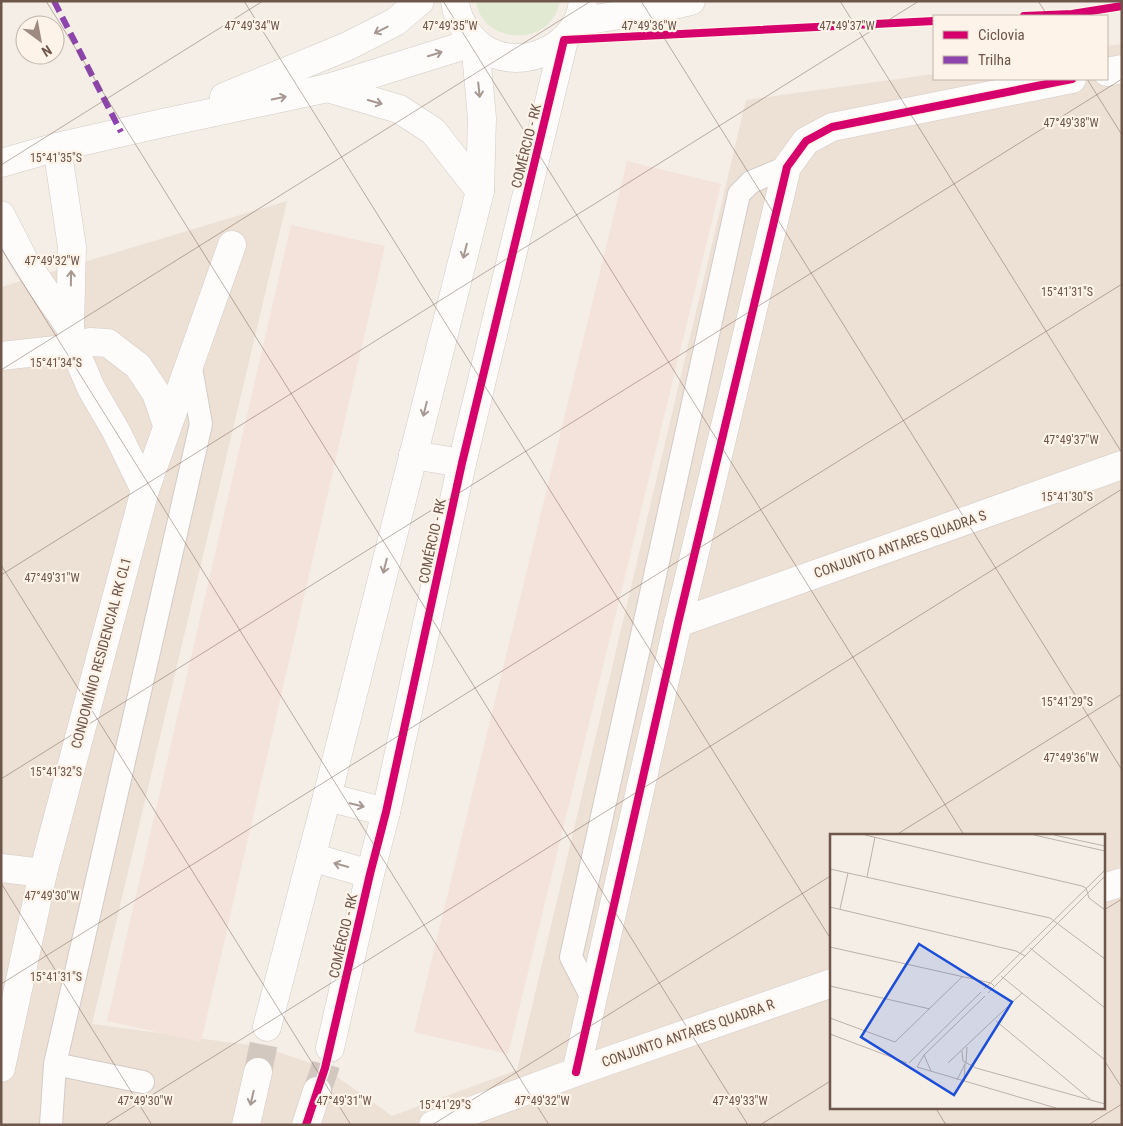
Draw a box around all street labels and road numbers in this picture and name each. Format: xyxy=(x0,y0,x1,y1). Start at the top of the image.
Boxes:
street label: COMÉRCIO - RK xyxy=(507,102,544,190)
street label: COMÉRCIO - RK xyxy=(414,497,449,585)
street label: CONJUNTO ANTARES QUADRA S xyxy=(812,507,988,581)
street label: CONDOMÍNIO RESIDENCIAL RK CL1 xyxy=(67,555,134,750)
street label: COMÉRCIO - RK xyxy=(325,892,361,980)
street label: CONJUNTO ANTARES QUADRA R xyxy=(600,996,777,1070)

